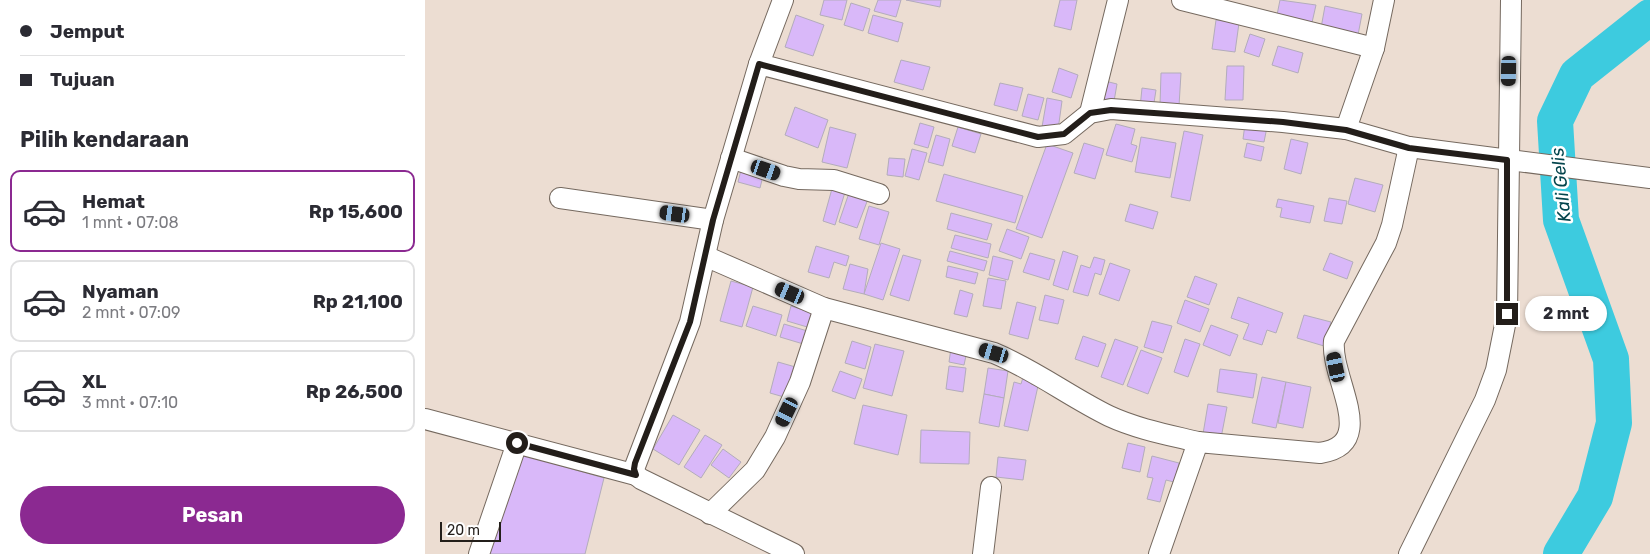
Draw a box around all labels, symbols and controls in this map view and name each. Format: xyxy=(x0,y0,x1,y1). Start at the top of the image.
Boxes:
text: Jemput xyxy=(50,20,124,43)
car xyxy=(1501,56,1516,86)
text: Tujuan xyxy=(50,68,115,91)
text: Pilih kendaraan xyxy=(20,126,189,153)
water label: Kali Gelis xyxy=(1546,147,1576,223)
car xyxy=(749,158,782,182)
icon: car xyxy=(22,189,67,234)
text: Hemat xyxy=(82,190,145,213)
text: Rp 15,600 xyxy=(309,200,403,223)
car xyxy=(659,204,690,224)
text: 1 mnt · 07:08 xyxy=(82,213,179,232)
icon: car xyxy=(22,279,67,324)
text: Nyaman xyxy=(82,280,159,303)
car xyxy=(773,280,806,306)
text: Rp 21,100 xyxy=(313,290,403,313)
callout: 2 mnt xyxy=(1525,296,1607,332)
text: 2 mnt · 07:09 xyxy=(82,303,181,322)
route end xyxy=(1496,303,1518,325)
text: 2 mnt xyxy=(1543,304,1589,323)
car xyxy=(977,341,1010,365)
car xyxy=(1325,351,1346,383)
icon: car xyxy=(22,369,67,414)
text: XL xyxy=(82,370,106,393)
text: Rp 26,500 xyxy=(306,380,403,403)
text: 3 mnt · 07:10 xyxy=(82,393,178,412)
car xyxy=(773,395,800,429)
route start xyxy=(506,432,528,454)
button: Pesan xyxy=(20,486,405,544)
scale bar xyxy=(440,519,501,542)
text: 20 m xyxy=(447,522,480,539)

